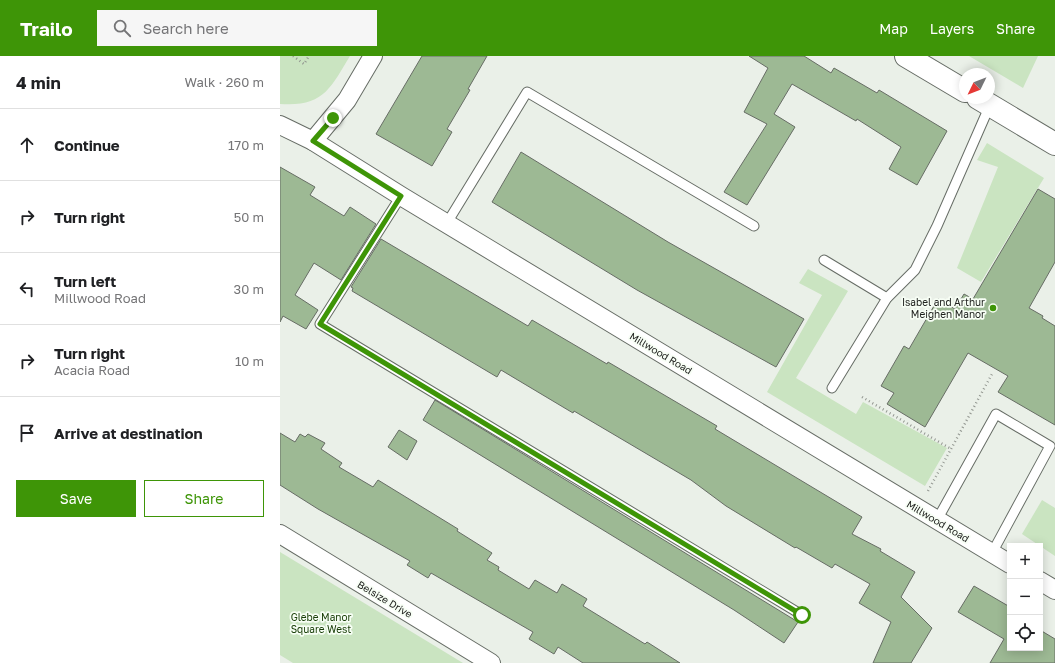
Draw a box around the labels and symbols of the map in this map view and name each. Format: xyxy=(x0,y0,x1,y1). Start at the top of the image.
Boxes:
north arrow xyxy=(959,68,995,104)
route end xyxy=(324,109,342,127)
place label: Isabel and Arthur Meighen Manor xyxy=(902,296,985,320)
marker: Isabel and Arthur Meighen Manor xyxy=(988,303,998,313)
street label: Millwood Road xyxy=(628,330,694,376)
street label: Millwood Road xyxy=(905,498,971,544)
street label: Belsize Drive xyxy=(355,578,415,620)
route start xyxy=(793,606,811,624)
park label: Glebe Manor Square West xyxy=(291,611,351,635)

